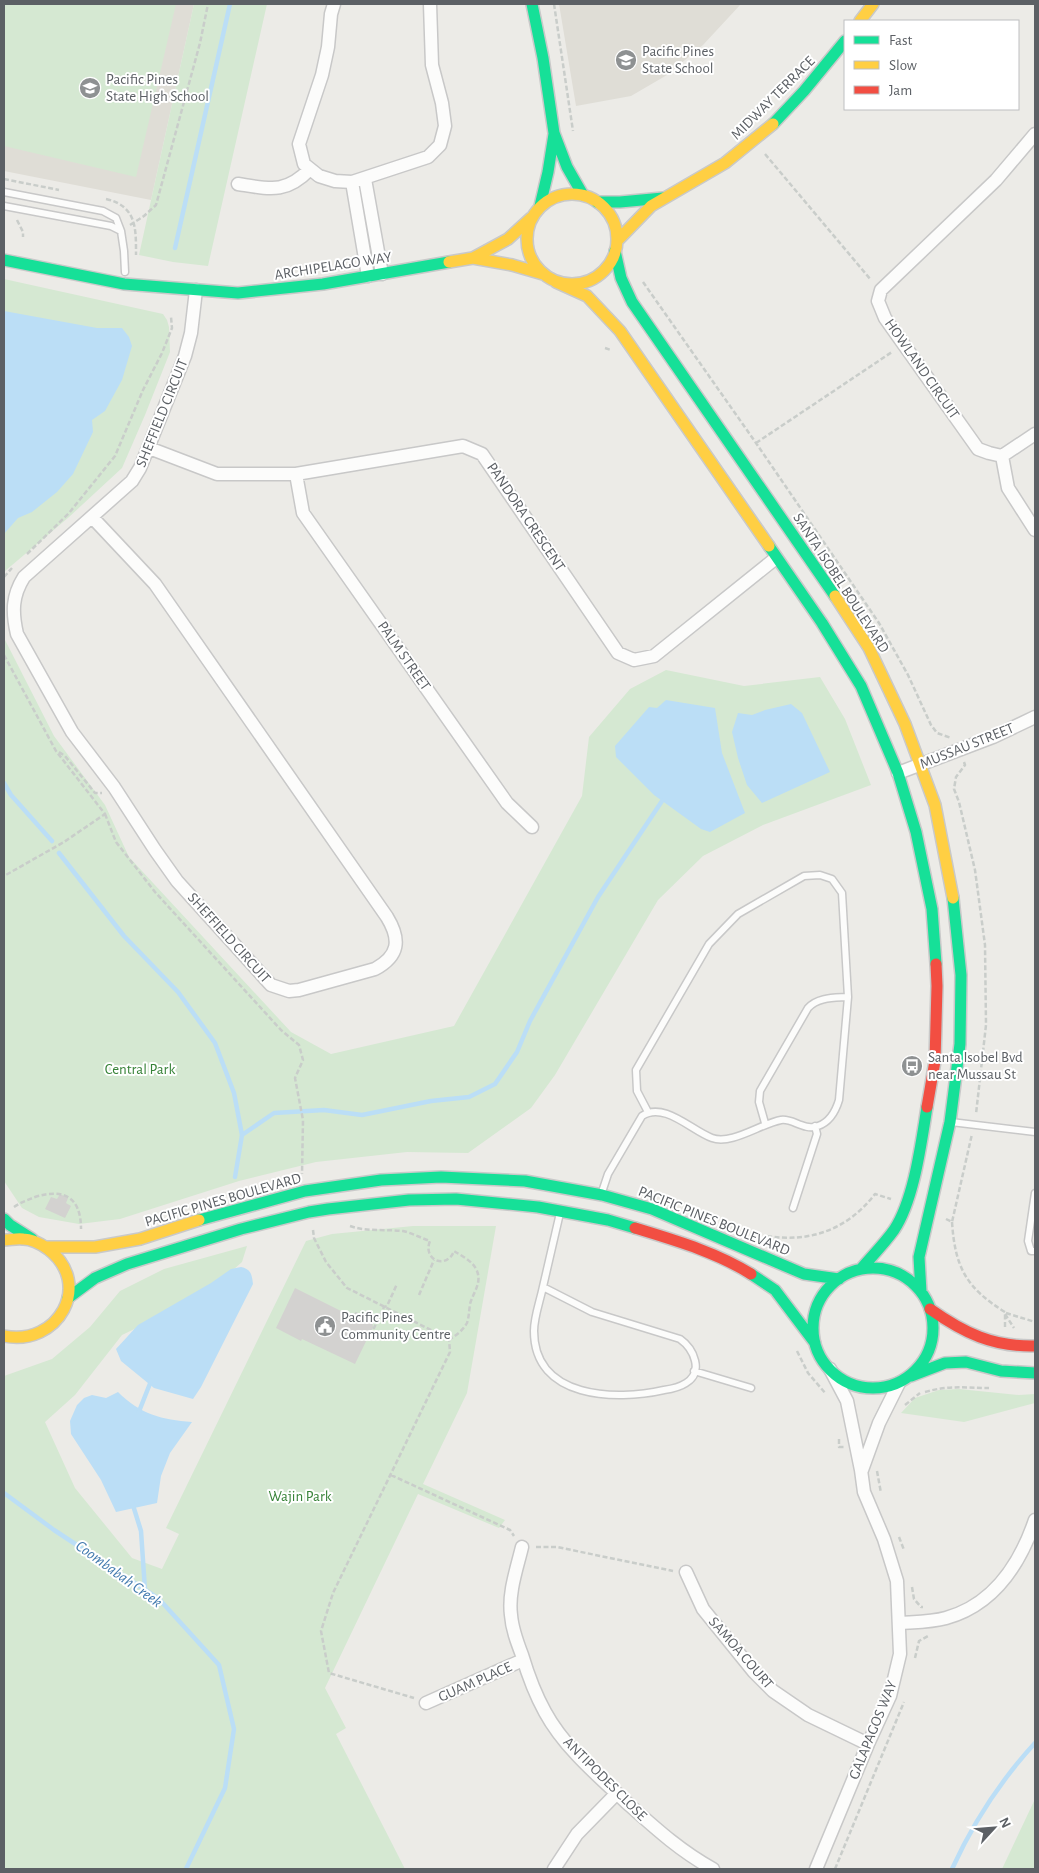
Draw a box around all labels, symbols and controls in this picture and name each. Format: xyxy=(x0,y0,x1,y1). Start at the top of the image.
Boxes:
legend xyxy=(844,20,1019,110)
text: Fast xyxy=(889,33,913,48)
place label: Pacific Pines State School xyxy=(642,44,714,76)
school or university icon: Pacific Pines State School xyxy=(614,48,638,72)
street label: MIDWAY TERRACE xyxy=(728,53,818,143)
text: Slow xyxy=(889,58,917,73)
place label: Pacific Pines State High School xyxy=(106,72,209,104)
school or university icon: Pacific Pines State High School xyxy=(78,76,102,100)
text: Jam xyxy=(889,83,912,98)
street label: ARCHIPELAGO WAY xyxy=(273,249,393,283)
street label: HOWLAND CIRCUIT xyxy=(882,316,962,422)
street label: SHEFFIELD CIRCUIT xyxy=(133,356,191,469)
street label: PANDORA CRESCENT xyxy=(484,460,568,575)
street label: SANTA ISOBEL BOULEVARD xyxy=(790,510,892,656)
street label: PALM STREET xyxy=(375,619,434,694)
street label: MUSSAU STREET xyxy=(918,720,1017,772)
street label: SHEFFIELD CIRCUIT xyxy=(185,890,274,986)
place label: Santa Isobel Bvd near Mussau St xyxy=(928,1050,1023,1082)
bus stop icon: Santa Isobel Bvd near Mussau St xyxy=(900,1054,924,1078)
park label: Central Park xyxy=(105,1062,175,1077)
street label: PACIFIC PINES BOULEVARD xyxy=(143,1170,303,1230)
street label: PACIFIC PINES BOULEVARD xyxy=(636,1184,792,1258)
place label: Pacific Pines Community Centre xyxy=(341,1310,451,1342)
public building icon: Pacific Pines Community Centre xyxy=(313,1314,337,1338)
park label: Wajin Park xyxy=(268,1489,332,1504)
water label: Coombabah Creek xyxy=(73,1537,165,1611)
street label: SAMOA COURT xyxy=(706,1614,777,1692)
street label: GUAM PLACE xyxy=(436,1659,514,1705)
street label: GALAPAGOS WAY xyxy=(846,1678,900,1782)
street label: ANTIPODES CLOSE xyxy=(560,1734,650,1824)
north arrow xyxy=(969,1803,1019,1853)
text: N xyxy=(996,1815,1013,1830)

